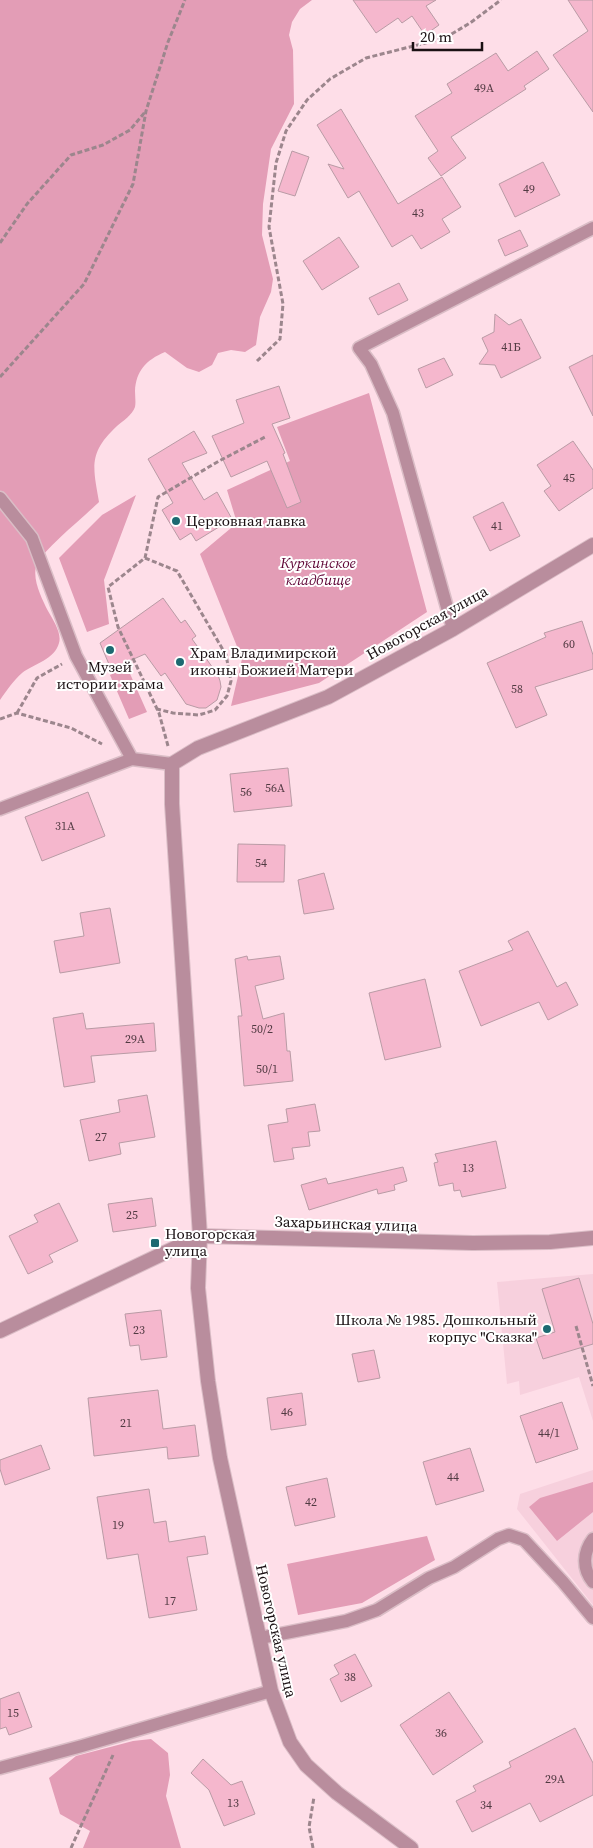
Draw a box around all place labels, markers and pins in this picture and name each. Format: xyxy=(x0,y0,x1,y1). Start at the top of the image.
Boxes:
place label: Церковная лавка xyxy=(186,510,306,531)
marker: Церковная лавка xyxy=(170,515,182,527)
place label: Храм Владимирской иконы Божией Матери xyxy=(190,642,354,680)
marker: Музей истории храма xyxy=(104,644,116,656)
place label: Музей истории храма xyxy=(56,656,164,694)
marker: Храм Владимирской иконы Божией Матери xyxy=(174,656,186,668)
place label: Новогорская улица xyxy=(165,1223,255,1261)
marker: Новогорская улица xyxy=(149,1237,161,1249)
place label: Школа № 1985. Дошкольный корпус "Сказка" xyxy=(335,1309,537,1347)
marker: Школа № 1985. Дошкольный корпус "Сказка" xyxy=(541,1323,553,1335)

